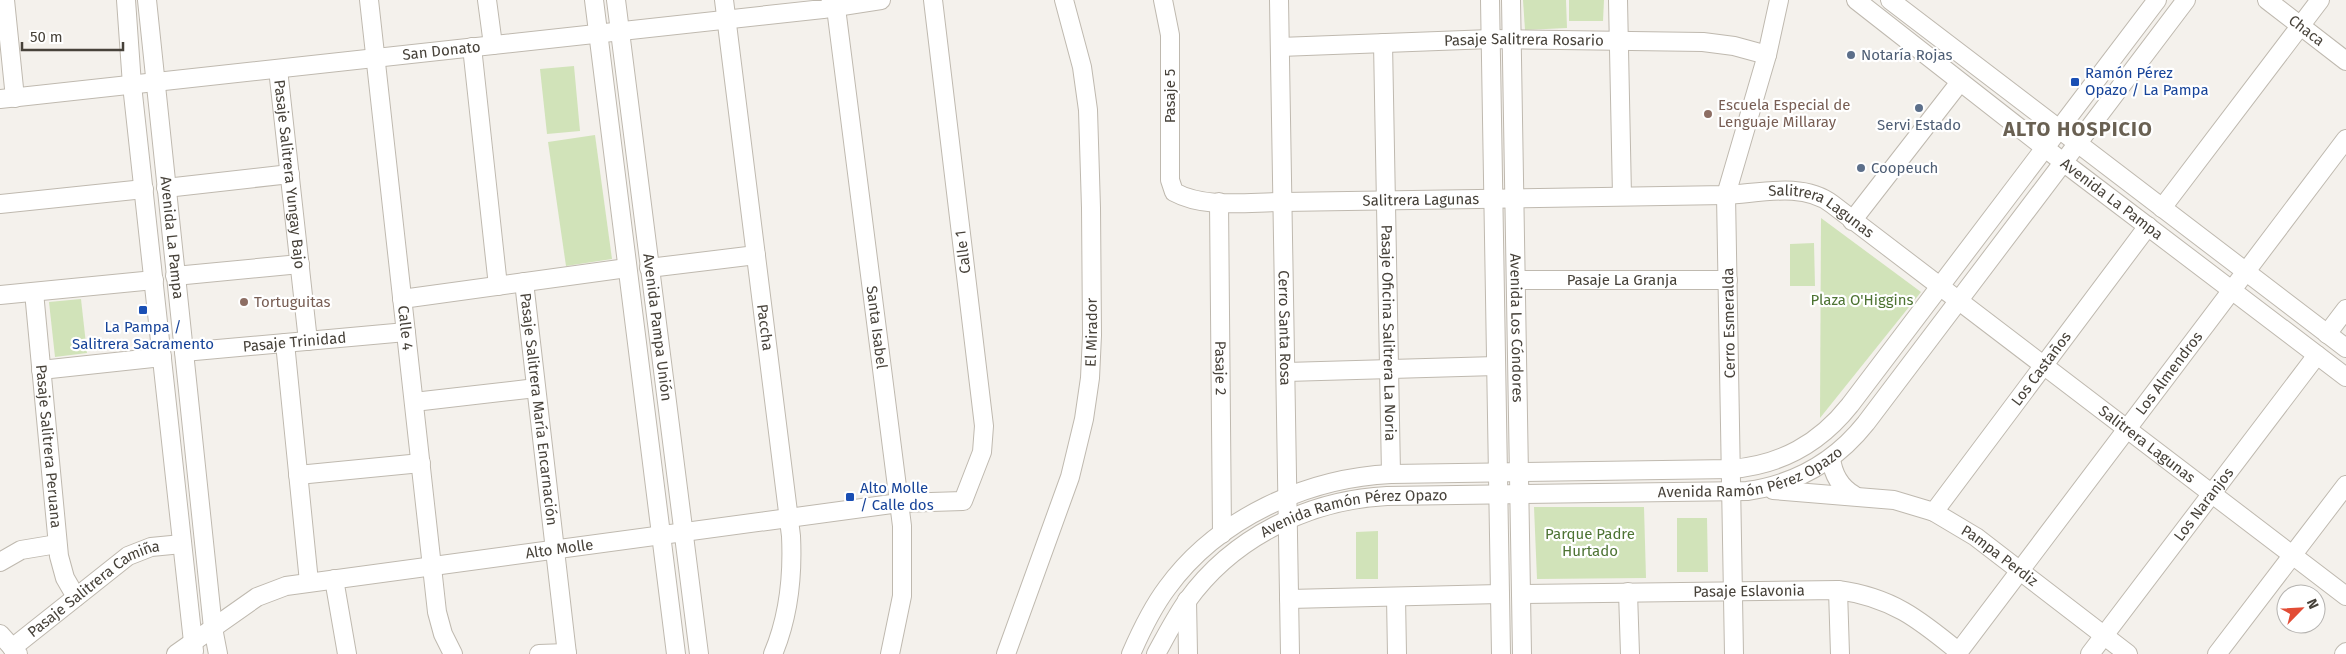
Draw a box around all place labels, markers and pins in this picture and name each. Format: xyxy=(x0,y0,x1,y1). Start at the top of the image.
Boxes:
place label: Notaría Rojas xyxy=(1861,46,1952,64)
marker: Notaría Rojas xyxy=(1845,49,1857,61)
place label: Ramón Pérez Opazo / La Pampa xyxy=(2085,64,2209,99)
marker: Ramón Pérez Opazo / La Pampa xyxy=(2069,76,2081,88)
place label: Escuela Especial de Lenguaje Millaray xyxy=(1718,96,1850,131)
marker: Servi Estado xyxy=(1913,102,1925,114)
marker: Escuela Especial de Lenguaje Millaray xyxy=(1702,108,1714,120)
place label: Servi Estado xyxy=(1877,116,1961,134)
place label: Coopeuch xyxy=(1871,159,1938,177)
marker: Coopeuch xyxy=(1855,162,1867,174)
place label: Tortuguitas xyxy=(254,293,331,311)
marker: Tortuguitas xyxy=(238,296,250,308)
marker: La Pampa / Salitrera Sacramento xyxy=(137,304,149,316)
place label: La Pampa / Salitrera Sacramento xyxy=(72,318,214,353)
place label: Alto Molle / Calle dos xyxy=(860,479,934,514)
marker: Alto Molle / Calle dos xyxy=(844,491,856,503)

